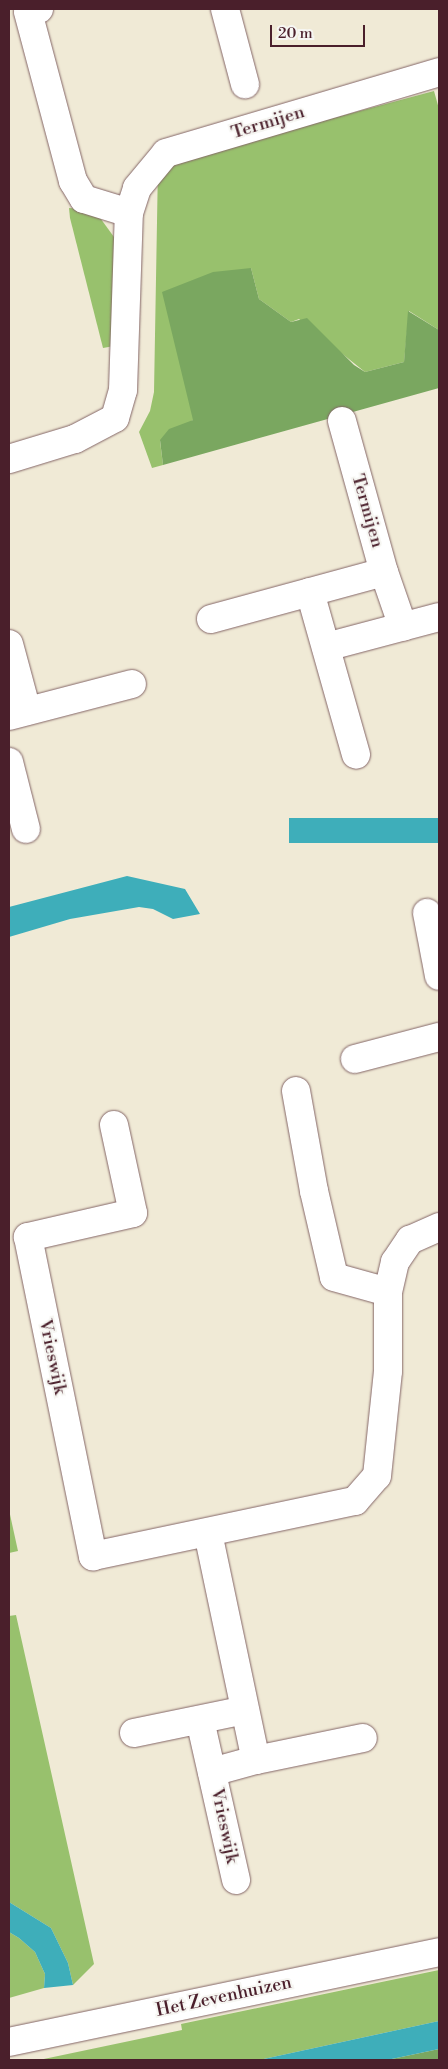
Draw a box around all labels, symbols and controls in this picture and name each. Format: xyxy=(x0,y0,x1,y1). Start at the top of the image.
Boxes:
scale bar xyxy=(273,15,368,47)
text: 20 m xyxy=(278,24,313,43)
street label: Termijen xyxy=(229,102,307,144)
street label: Termijen xyxy=(346,472,388,550)
street label: Vrieswijk xyxy=(33,1317,71,1397)
street label: Vrieswijk xyxy=(205,1786,243,1866)
street label: Het Zevenhuizen xyxy=(154,1972,294,2022)

